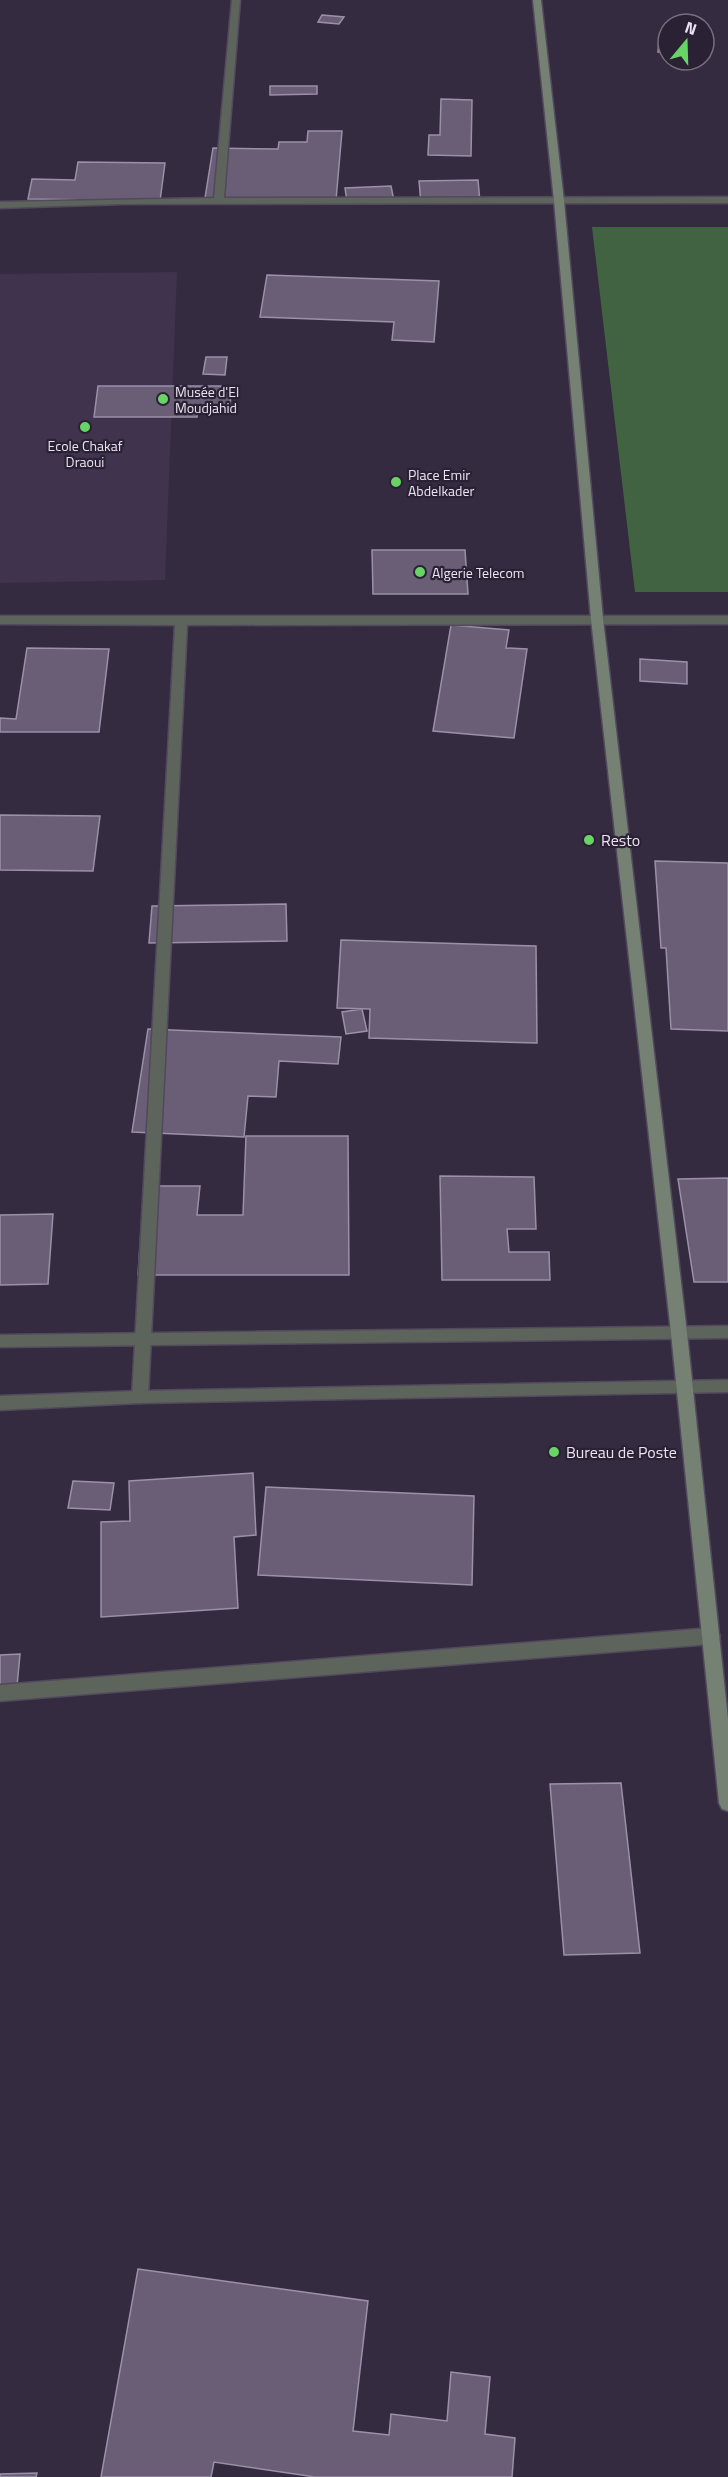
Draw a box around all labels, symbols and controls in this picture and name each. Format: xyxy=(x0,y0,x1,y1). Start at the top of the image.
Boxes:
north arrow xyxy=(656,12,716,72)
text: N xyxy=(682,15,700,41)
place label: Musée d'El Moudjahid xyxy=(175,381,239,418)
marker: Musée d'El Moudjahid xyxy=(156,392,170,406)
marker: Ecole Chakaf Draoui xyxy=(78,420,92,434)
place label: Ecole Chakaf Draoui xyxy=(48,435,123,472)
place label: Place Emir Abdelkader xyxy=(408,464,475,501)
marker: Place Emir Abdelkader xyxy=(389,475,403,489)
place label: Algerie Telecom xyxy=(432,562,524,583)
marker: Algerie Telecom xyxy=(413,565,427,579)
place label: Resto xyxy=(601,828,640,852)
marker: Resto xyxy=(582,833,596,847)
place label: Bureau de Poste xyxy=(566,1440,677,1464)
marker: Bureau de Poste xyxy=(547,1445,561,1459)

